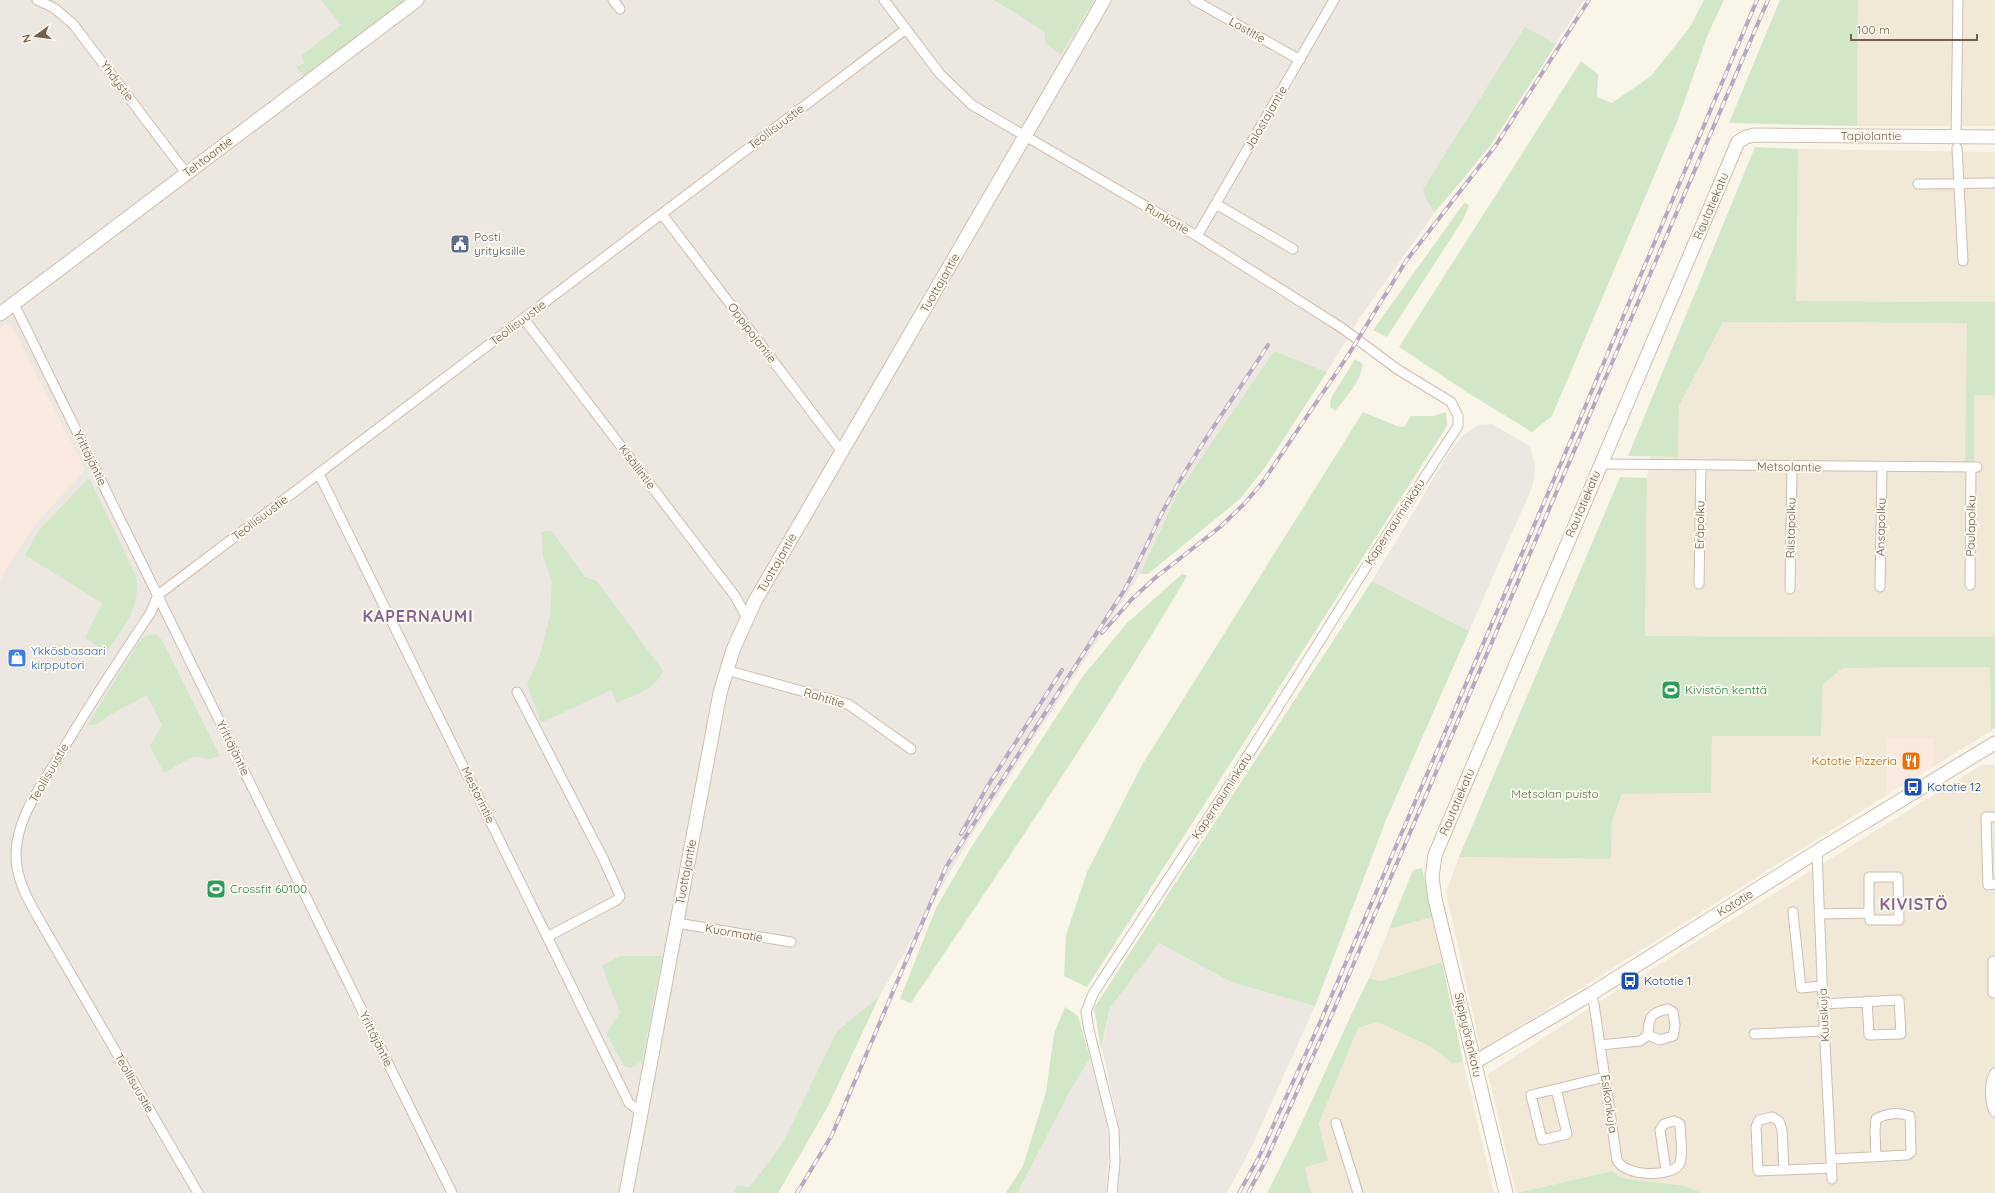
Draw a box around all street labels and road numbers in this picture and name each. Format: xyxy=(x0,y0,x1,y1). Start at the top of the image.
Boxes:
street label: Lastitie xyxy=(1226,13,1268,46)
street label: Yhdystie xyxy=(97,58,138,104)
street label: Jalostajantie xyxy=(1241,83,1290,153)
street label: Teollisuustie xyxy=(745,101,807,153)
street label: Tapiolantie xyxy=(1841,128,1902,143)
street label: Tehtaantie xyxy=(180,133,236,180)
street label: Rautatiekatu xyxy=(1690,170,1731,242)
street label: Runkotie xyxy=(1142,200,1192,237)
street label: Tuottajantie xyxy=(917,250,963,315)
street label: Teollisuustie xyxy=(487,297,549,349)
street label: Oppipojantie xyxy=(725,300,780,366)
street label: Yrittäjäntie xyxy=(71,428,110,488)
street label: Kisällintie xyxy=(616,441,659,492)
street label: Metsolantie xyxy=(1757,458,1821,475)
street label: Rautatiekatu xyxy=(1562,468,1603,540)
street label: Kapernauminkatu xyxy=(1361,476,1428,568)
street label: Teollisuustie xyxy=(229,492,291,544)
street label: Paulapolku xyxy=(1962,495,1979,557)
street label: Riistapolku xyxy=(1782,498,1799,558)
street label: Ansapolku xyxy=(1872,498,1889,556)
street label: Eräpolku xyxy=(1692,500,1707,550)
street label: Tuottajantie xyxy=(754,530,800,595)
street label: Rahtitie xyxy=(802,684,847,711)
street label: Yrittäjäntie xyxy=(214,718,253,778)
street label: Teollisuustie xyxy=(26,740,72,805)
street label: Kapernauminkatu xyxy=(1188,750,1255,842)
street label: Mestarintie xyxy=(458,764,499,826)
street label: Rautatiekatu xyxy=(1436,766,1477,838)
street label: Tuottajantie xyxy=(672,838,699,906)
street label: Kototie xyxy=(1714,886,1756,919)
street label: Kuormatie xyxy=(704,920,764,945)
street label: Kuusikuja xyxy=(1815,988,1832,1042)
street label: Siipipyöränkatu xyxy=(1451,991,1485,1079)
street label: Yrittäjäntie xyxy=(357,1009,396,1069)
street label: Teollisuustie xyxy=(111,1050,158,1115)
street label: Esikonkuja xyxy=(1598,1074,1621,1134)

